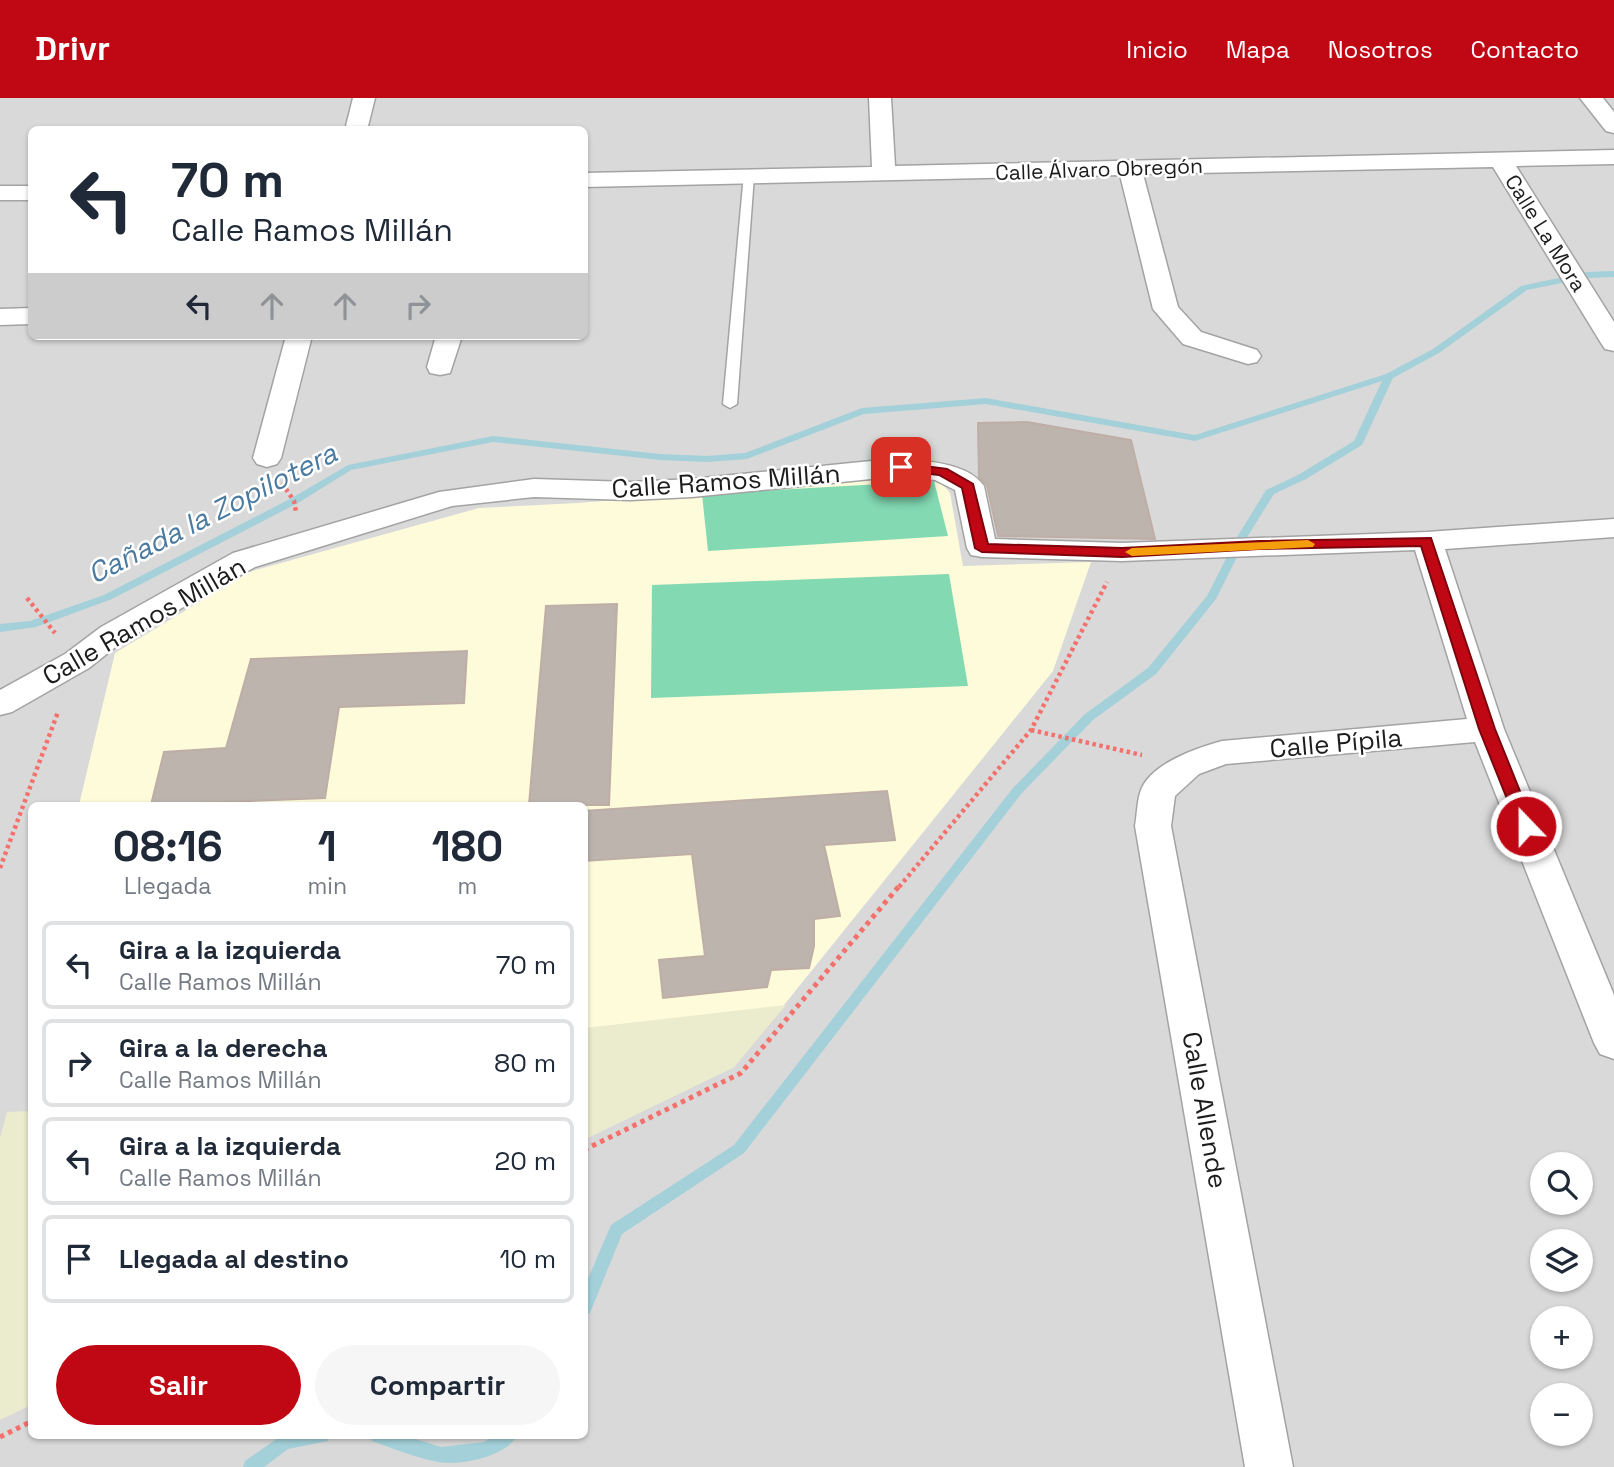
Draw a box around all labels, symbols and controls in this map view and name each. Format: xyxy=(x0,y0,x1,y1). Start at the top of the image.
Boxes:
text: Drivr xyxy=(35,28,110,70)
text: Inicio xyxy=(1126,34,1188,65)
text: Mapa xyxy=(1226,34,1290,65)
text: Nosotros xyxy=(1328,34,1433,65)
text: Contacto xyxy=(1471,34,1579,65)
text: 70 m xyxy=(171,149,284,211)
street label: Calle Álvaro Obregón xyxy=(995,152,1203,186)
icon: left xyxy=(56,154,147,245)
street label: Calle La Mora xyxy=(1499,169,1593,297)
text: Calle Ramos Millán xyxy=(171,210,453,250)
icon: left xyxy=(180,287,218,325)
icon: ahead xyxy=(253,287,291,325)
icon: ahead xyxy=(326,287,364,325)
icon: right xyxy=(399,287,437,325)
water label: Cañada la Zopilotera xyxy=(81,434,344,591)
pin xyxy=(871,437,931,497)
icon: arrive xyxy=(882,448,920,486)
street label: Calle Ramos Millán xyxy=(611,456,841,506)
street label: Calle Ramos Millán xyxy=(36,549,252,693)
street label: Calle Pípila xyxy=(1268,720,1404,766)
position arrow xyxy=(1489,789,1563,863)
text: 08:16 xyxy=(113,820,223,873)
text: 1 xyxy=(318,820,337,873)
text: 180 xyxy=(432,820,503,873)
text: Llegada xyxy=(124,871,212,901)
text: min xyxy=(307,871,347,901)
text: m xyxy=(458,871,477,901)
text: Gira a la izquierda xyxy=(119,933,341,967)
icon: left xyxy=(60,946,98,984)
text: 70 m xyxy=(496,948,556,982)
text: Calle Ramos Millán xyxy=(119,967,322,997)
street label: Calle Allende xyxy=(1174,1029,1236,1191)
text: Gira a la derecha xyxy=(119,1031,328,1065)
icon: right xyxy=(60,1044,98,1082)
text: 80 m xyxy=(494,1046,556,1080)
text: Calle Ramos Millán xyxy=(119,1065,322,1095)
text: Gira a la izquierda xyxy=(119,1129,341,1163)
icon: left xyxy=(60,1142,98,1180)
text: 20 m xyxy=(495,1144,556,1178)
map controls xyxy=(1530,1152,1593,1446)
button: search xyxy=(1530,1152,1593,1215)
text: Calle Ramos Millán xyxy=(119,1163,322,1193)
button: layers xyxy=(1530,1229,1593,1292)
icon: arrive xyxy=(60,1240,98,1278)
text: Llegada al destino xyxy=(119,1242,349,1276)
text: 10 m xyxy=(499,1242,556,1276)
button: + xyxy=(1530,1306,1593,1369)
button: Salir xyxy=(56,1345,301,1425)
button: Compartir xyxy=(315,1345,560,1425)
button: − xyxy=(1530,1383,1593,1446)

